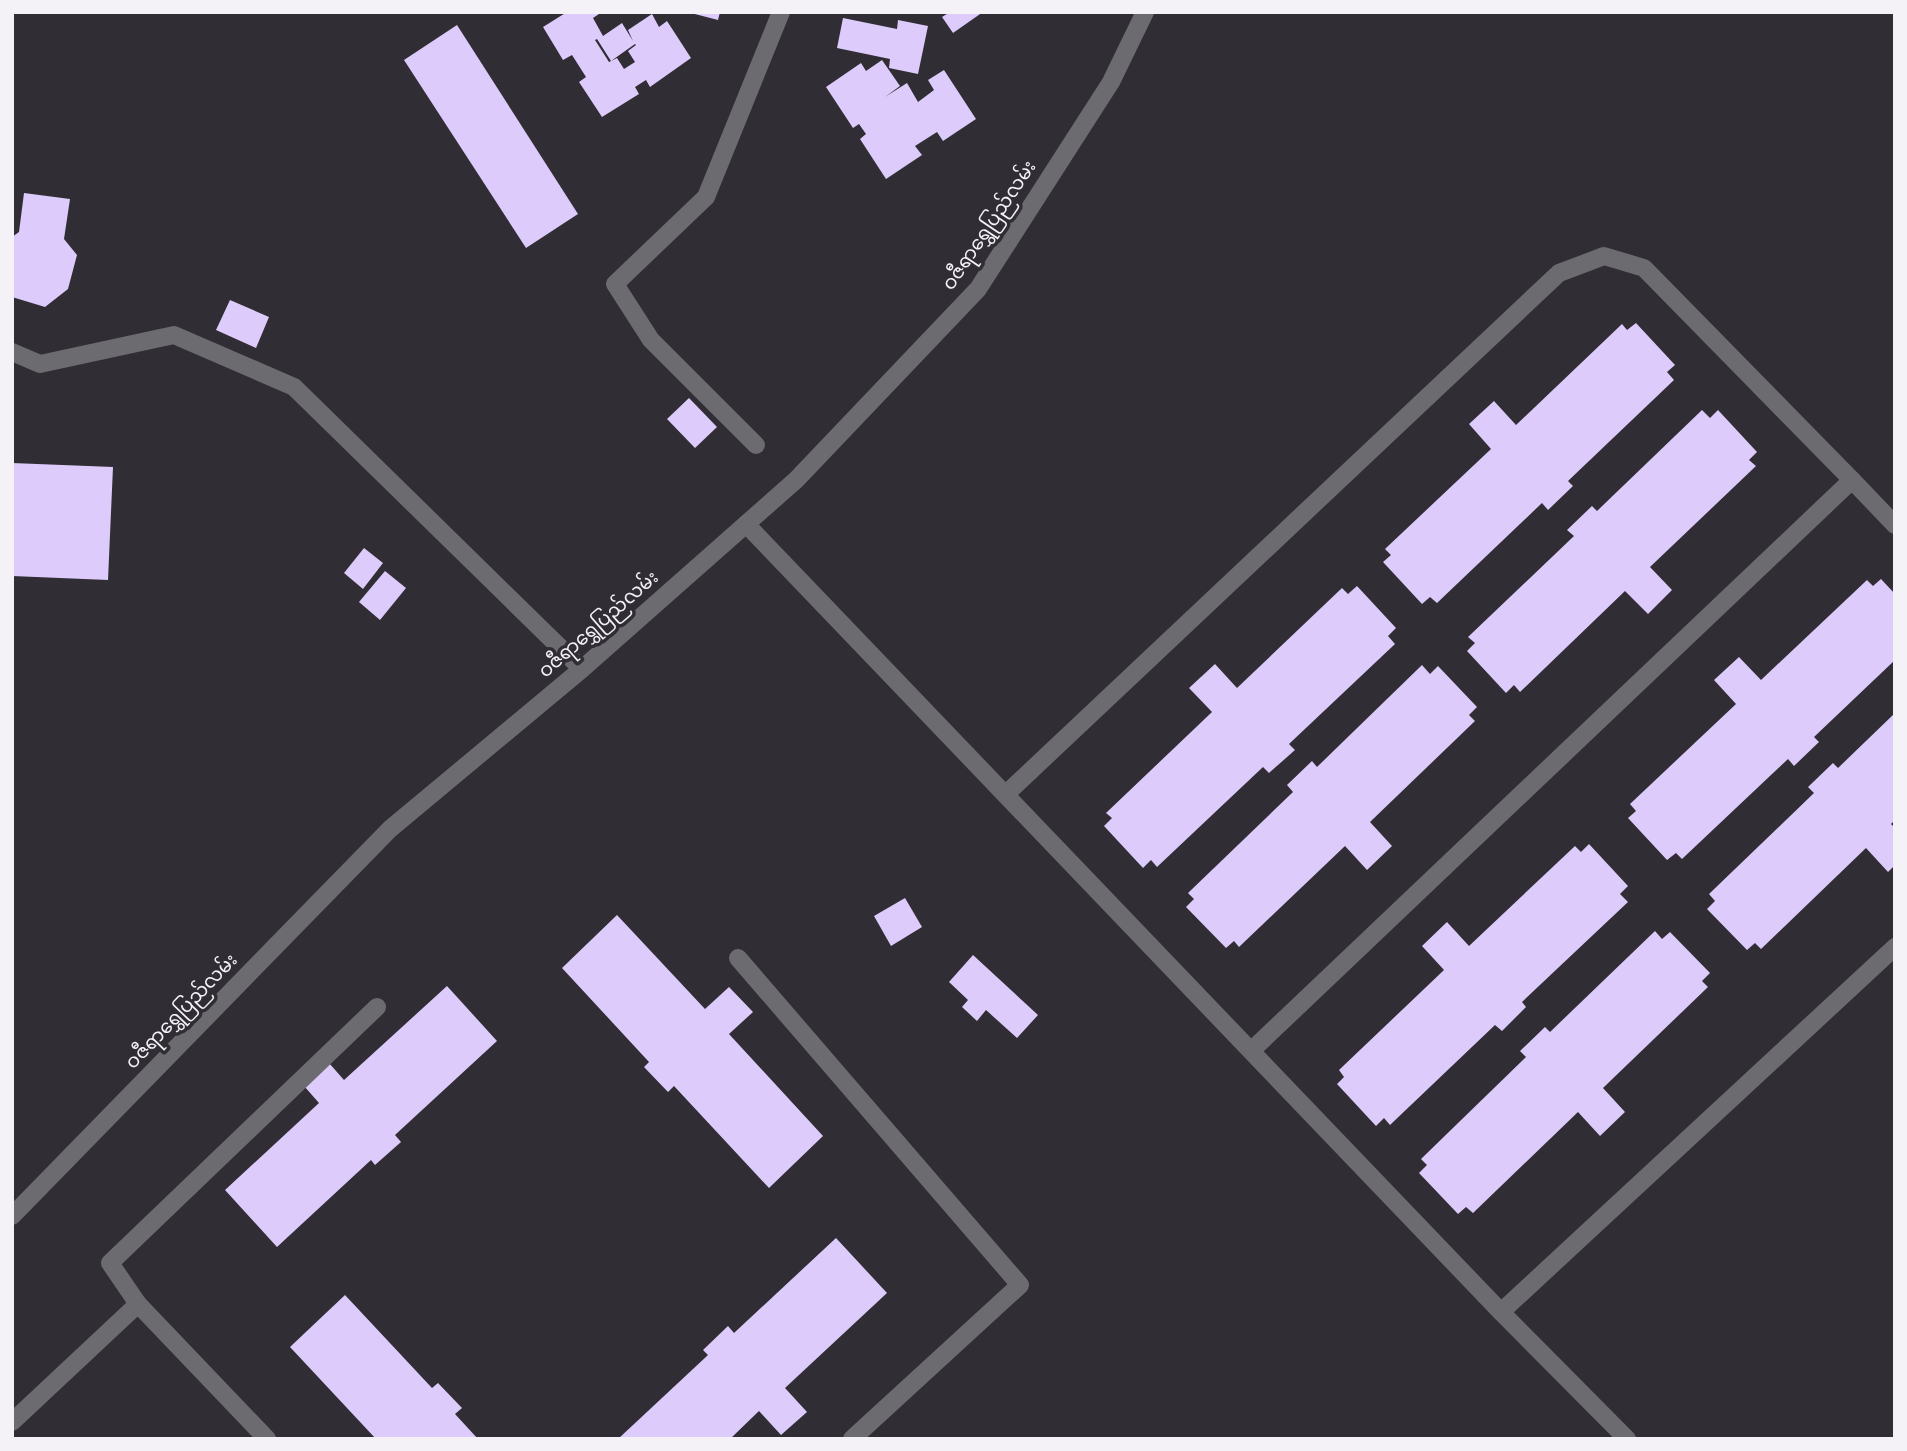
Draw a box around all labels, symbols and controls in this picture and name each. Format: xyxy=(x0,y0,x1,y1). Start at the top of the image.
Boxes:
street label: ဝဇီရာရွှေပြည်လမ်း xyxy=(934,154,1044,297)
street label: ဝဇီရာရွှေပြည်လမ်း xyxy=(531,563,665,685)
street label: ဝဇီရာရွှေပြည်လမ်း xyxy=(118,946,245,1076)

